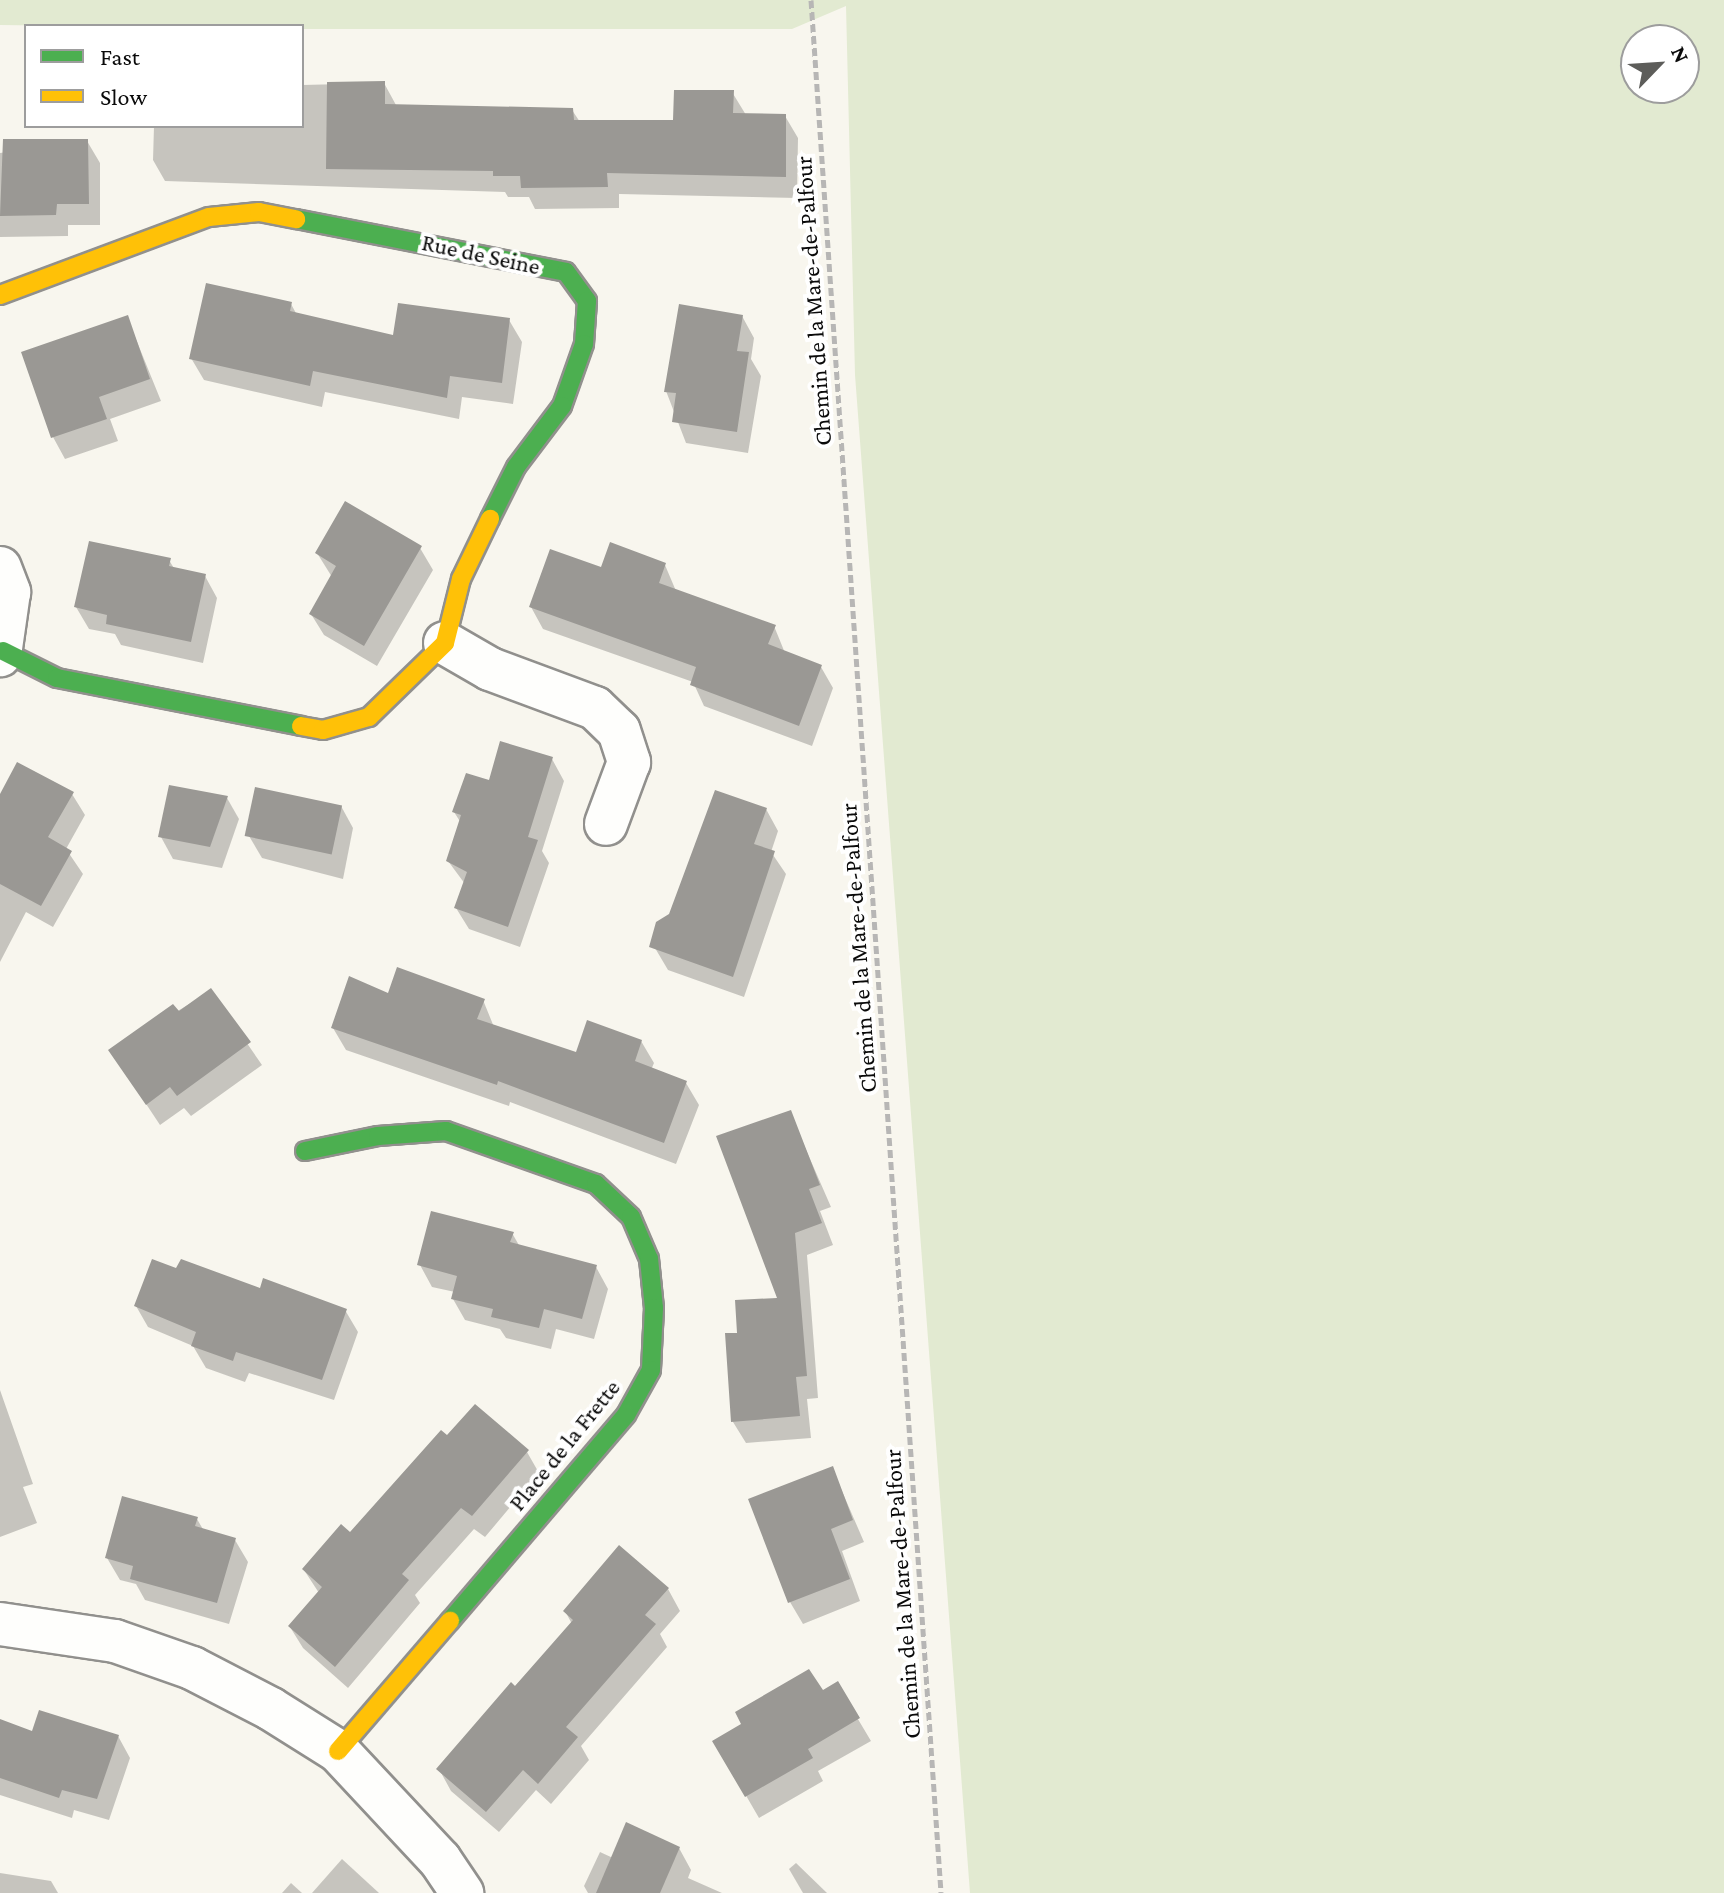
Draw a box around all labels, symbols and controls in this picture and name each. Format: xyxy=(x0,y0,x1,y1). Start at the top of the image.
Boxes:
legend xyxy=(24,24,304,128)
north arrow xyxy=(1620,24,1700,104)
text: N xyxy=(1666,42,1695,67)
text: Fast xyxy=(100,43,140,70)
text: Slow xyxy=(100,83,147,110)
street label: Chemin de la Mare-de-Palfour xyxy=(789,155,837,447)
street label: Rue de Seine xyxy=(419,227,543,281)
street label: Chemin de la Mare-de-Palfour xyxy=(834,802,882,1094)
street label: Place de la Frette xyxy=(502,1374,626,1516)
street label: Chemin de la Mare-de-Palfour xyxy=(878,1448,926,1740)

